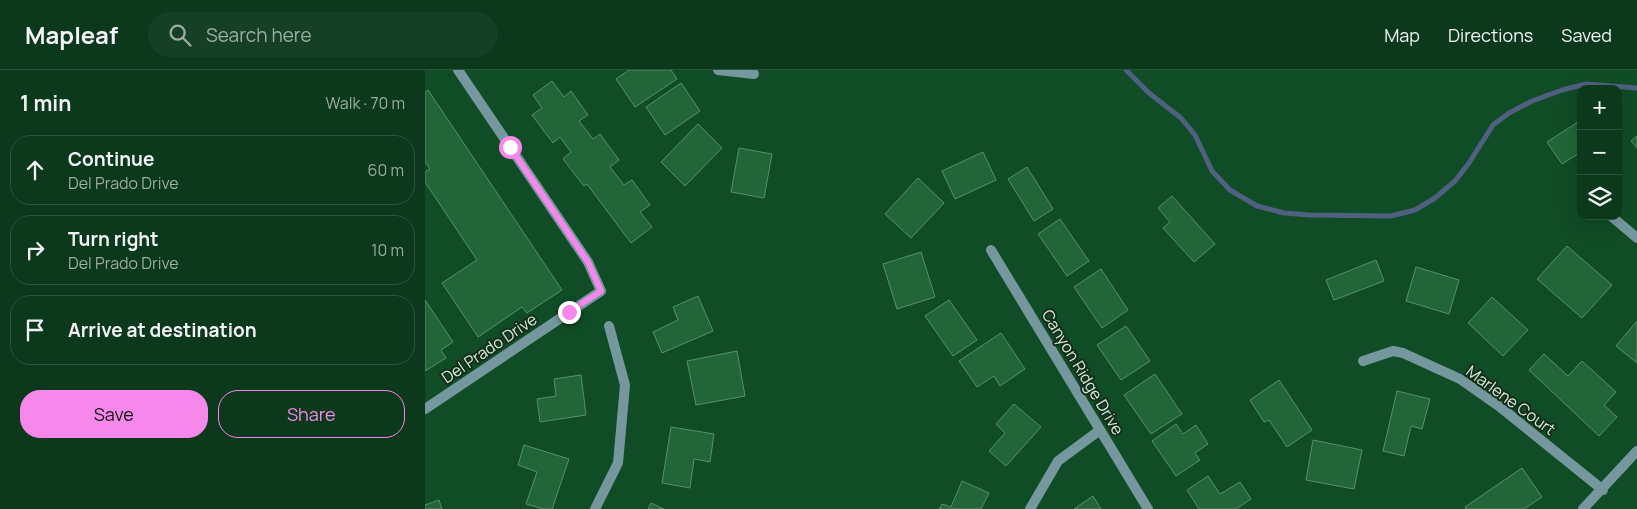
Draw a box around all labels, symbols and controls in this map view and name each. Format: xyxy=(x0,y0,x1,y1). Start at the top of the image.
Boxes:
search box xyxy=(148,12,498,57)
text: Mapleaf xyxy=(25,18,118,51)
icon: search xyxy=(166,21,194,49)
text: Search here xyxy=(206,22,312,48)
text: Map xyxy=(1384,23,1420,47)
text: Directions xyxy=(1448,23,1533,47)
text: Saved xyxy=(1561,23,1612,47)
map controls xyxy=(1577,85,1622,220)
button: + xyxy=(1577,85,1622,130)
text: 1 min xyxy=(20,89,71,117)
text: Walk · 70 m xyxy=(326,92,405,114)
button: − xyxy=(1577,130,1622,175)
route start xyxy=(499,136,522,159)
text: Continue xyxy=(68,146,154,172)
icon: ahead xyxy=(21,156,49,184)
text: 60 m xyxy=(368,159,404,181)
text: Del Prado Drive xyxy=(68,172,179,194)
button: layers xyxy=(1577,175,1622,220)
text: Turn right xyxy=(68,226,158,252)
icon: right xyxy=(21,236,49,264)
text: 10 m xyxy=(371,239,404,261)
text: Del Prado Drive xyxy=(68,252,179,274)
route end xyxy=(558,301,581,324)
street label: Canyon Ridge Drive xyxy=(1037,305,1129,439)
street label: Del Prado Drive xyxy=(437,308,541,388)
icon: arrive xyxy=(21,316,49,344)
text: Arrive at destination xyxy=(68,317,257,343)
street label: Marlene Court xyxy=(1462,360,1560,440)
button: Save xyxy=(20,390,208,438)
button: Share xyxy=(218,390,405,438)

